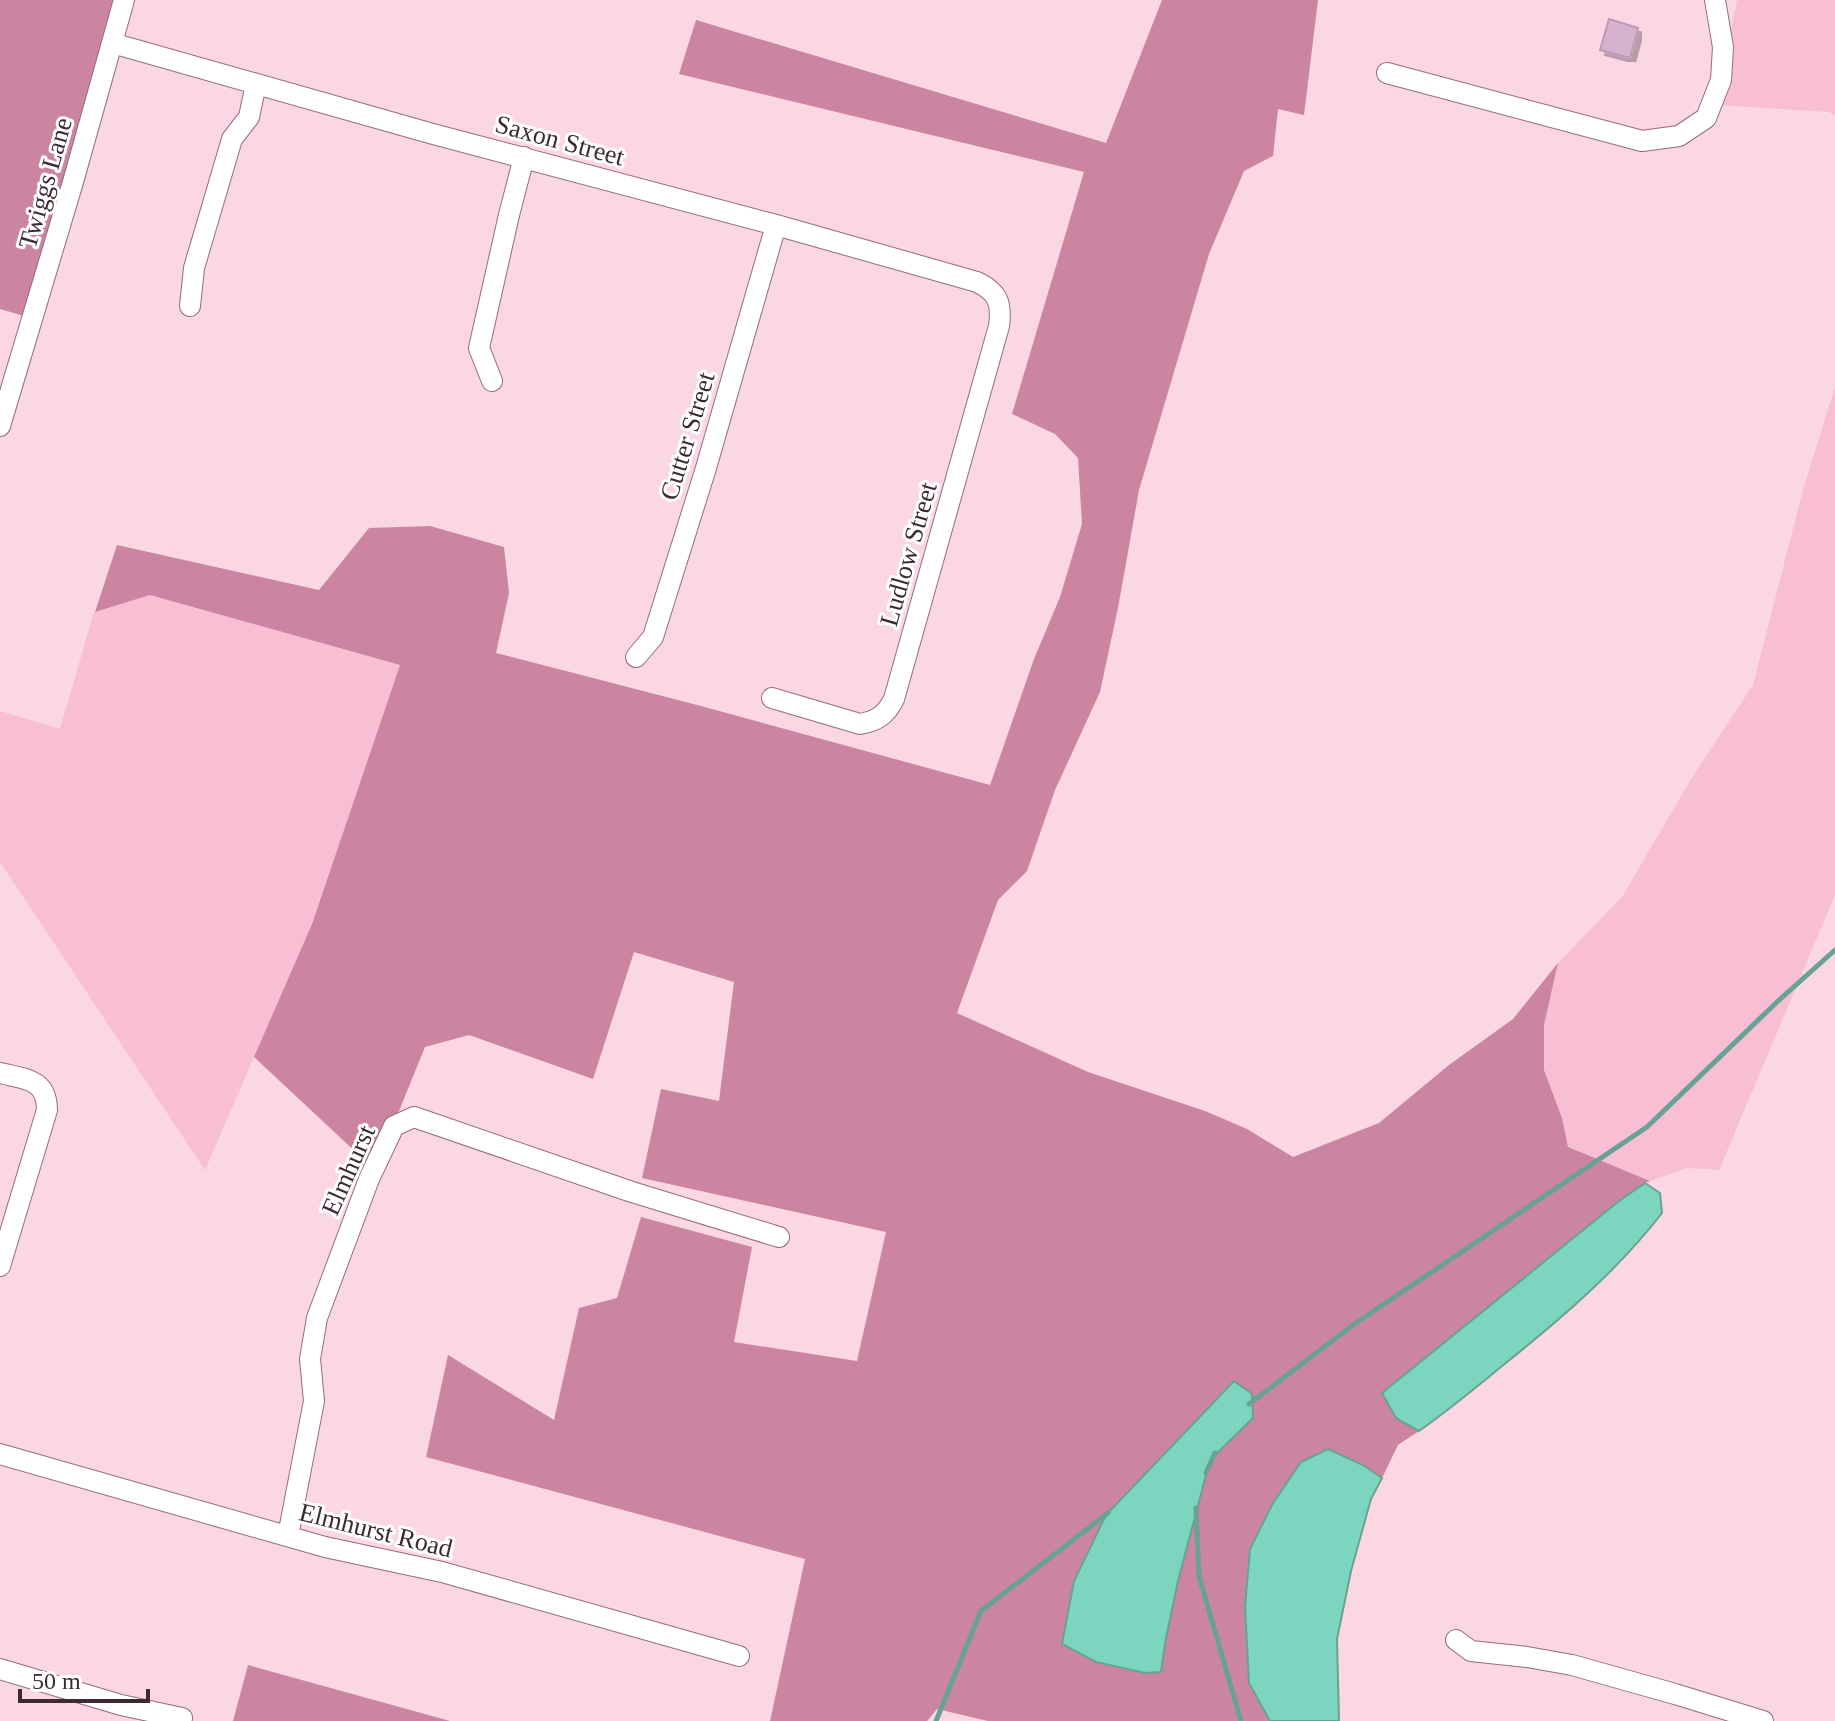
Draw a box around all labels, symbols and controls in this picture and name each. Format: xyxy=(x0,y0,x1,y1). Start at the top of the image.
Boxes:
street label: Saxon Street xyxy=(492,109,628,172)
street label: Twiggs Lane xyxy=(13,114,78,252)
street label: Cutter Street xyxy=(654,368,721,504)
street label: Ludlow Street xyxy=(874,478,943,629)
street label: Elmhurst xyxy=(316,1120,381,1220)
street label: Elmhurst Road xyxy=(296,1497,455,1564)
scale bar xyxy=(20,1653,148,1703)
text: 50 m xyxy=(32,1668,81,1694)

